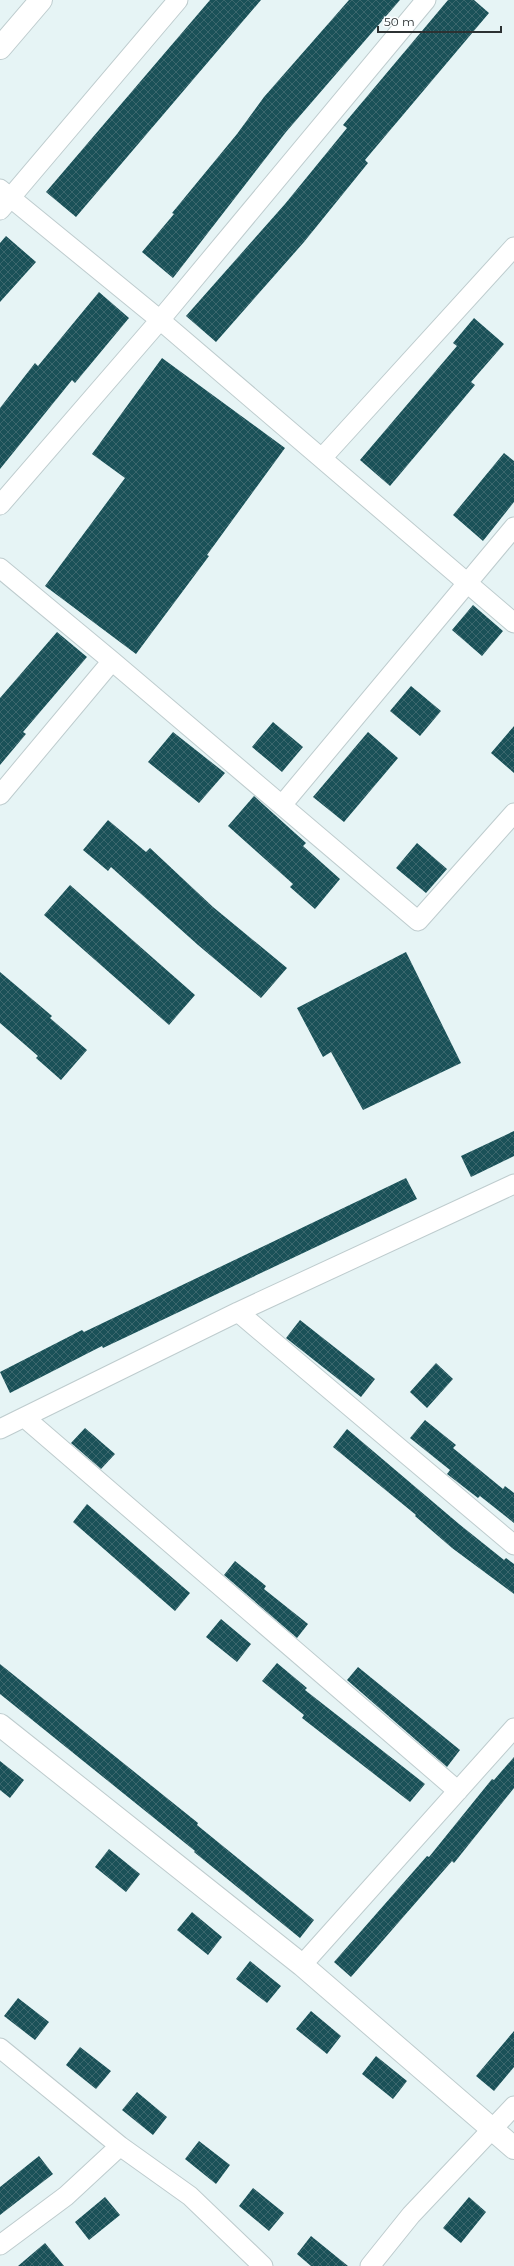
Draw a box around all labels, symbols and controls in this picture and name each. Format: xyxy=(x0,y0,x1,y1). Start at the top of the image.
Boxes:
scale bar xyxy=(378,8,501,34)
text: 50 m xyxy=(384,14,415,29)

